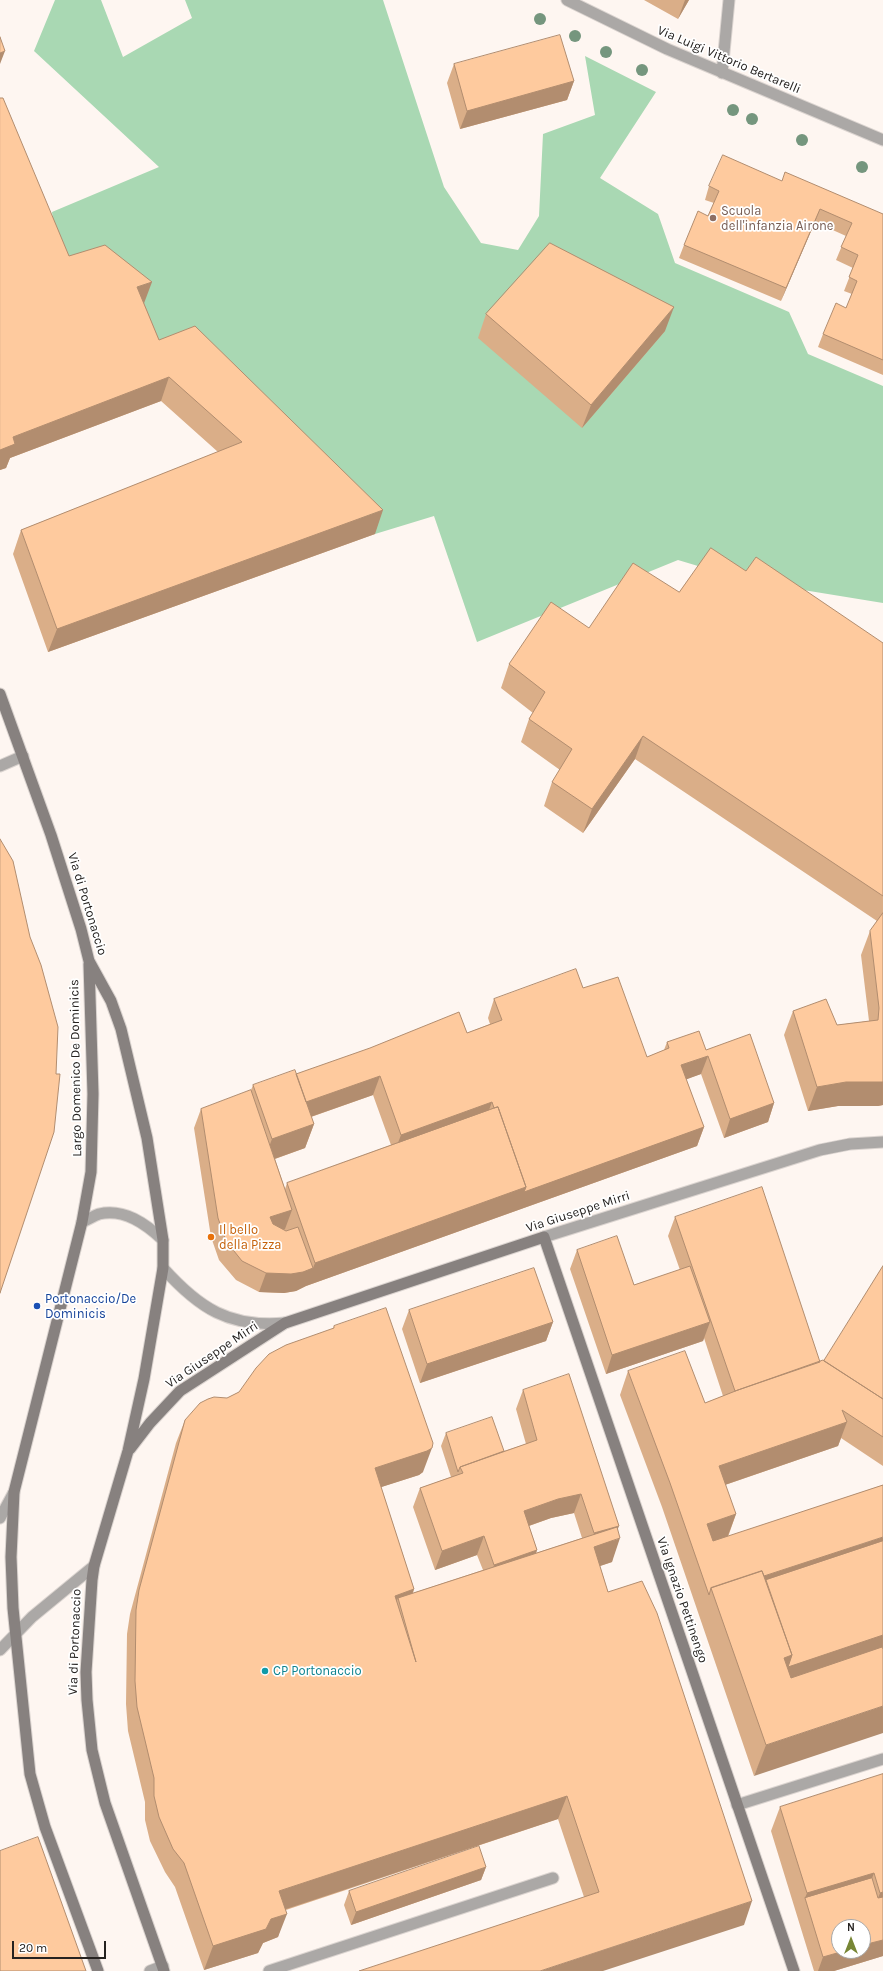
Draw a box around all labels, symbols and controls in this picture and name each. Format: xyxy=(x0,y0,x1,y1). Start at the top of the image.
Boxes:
street label: Via Luigi Vittorio Bertarelli xyxy=(655,23,803,97)
place label: Scuola dell'infanzia Airone xyxy=(721,203,834,234)
marker: Scuola dell'infanzia Airone xyxy=(708,213,718,223)
street label: Via di Portonaccio xyxy=(64,851,110,957)
street label: Largo Domenico De Dominicis xyxy=(67,979,85,1157)
street label: Via Giuseppe Mirri xyxy=(524,1188,632,1236)
place label: Il bello della Pizza xyxy=(219,1222,281,1253)
marker: Il bello della Pizza xyxy=(206,1232,216,1242)
place label: Portonaccio/De Dominicis xyxy=(45,1291,136,1322)
marker: Portonaccio/De Dominicis xyxy=(32,1301,42,1311)
street label: Via Giuseppe Mirri xyxy=(163,1318,261,1392)
street label: Via Ignazio Pettinengo xyxy=(653,1535,711,1665)
street label: Via di Portonaccio xyxy=(65,1589,85,1695)
place label: CP Portonaccio xyxy=(273,1663,362,1679)
marker: CP Portonaccio xyxy=(260,1666,270,1676)
north arrow xyxy=(831,1919,871,1959)
text: N xyxy=(847,1921,855,1934)
scale bar xyxy=(14,1933,108,1959)
text: 20 m xyxy=(19,1941,47,1955)

